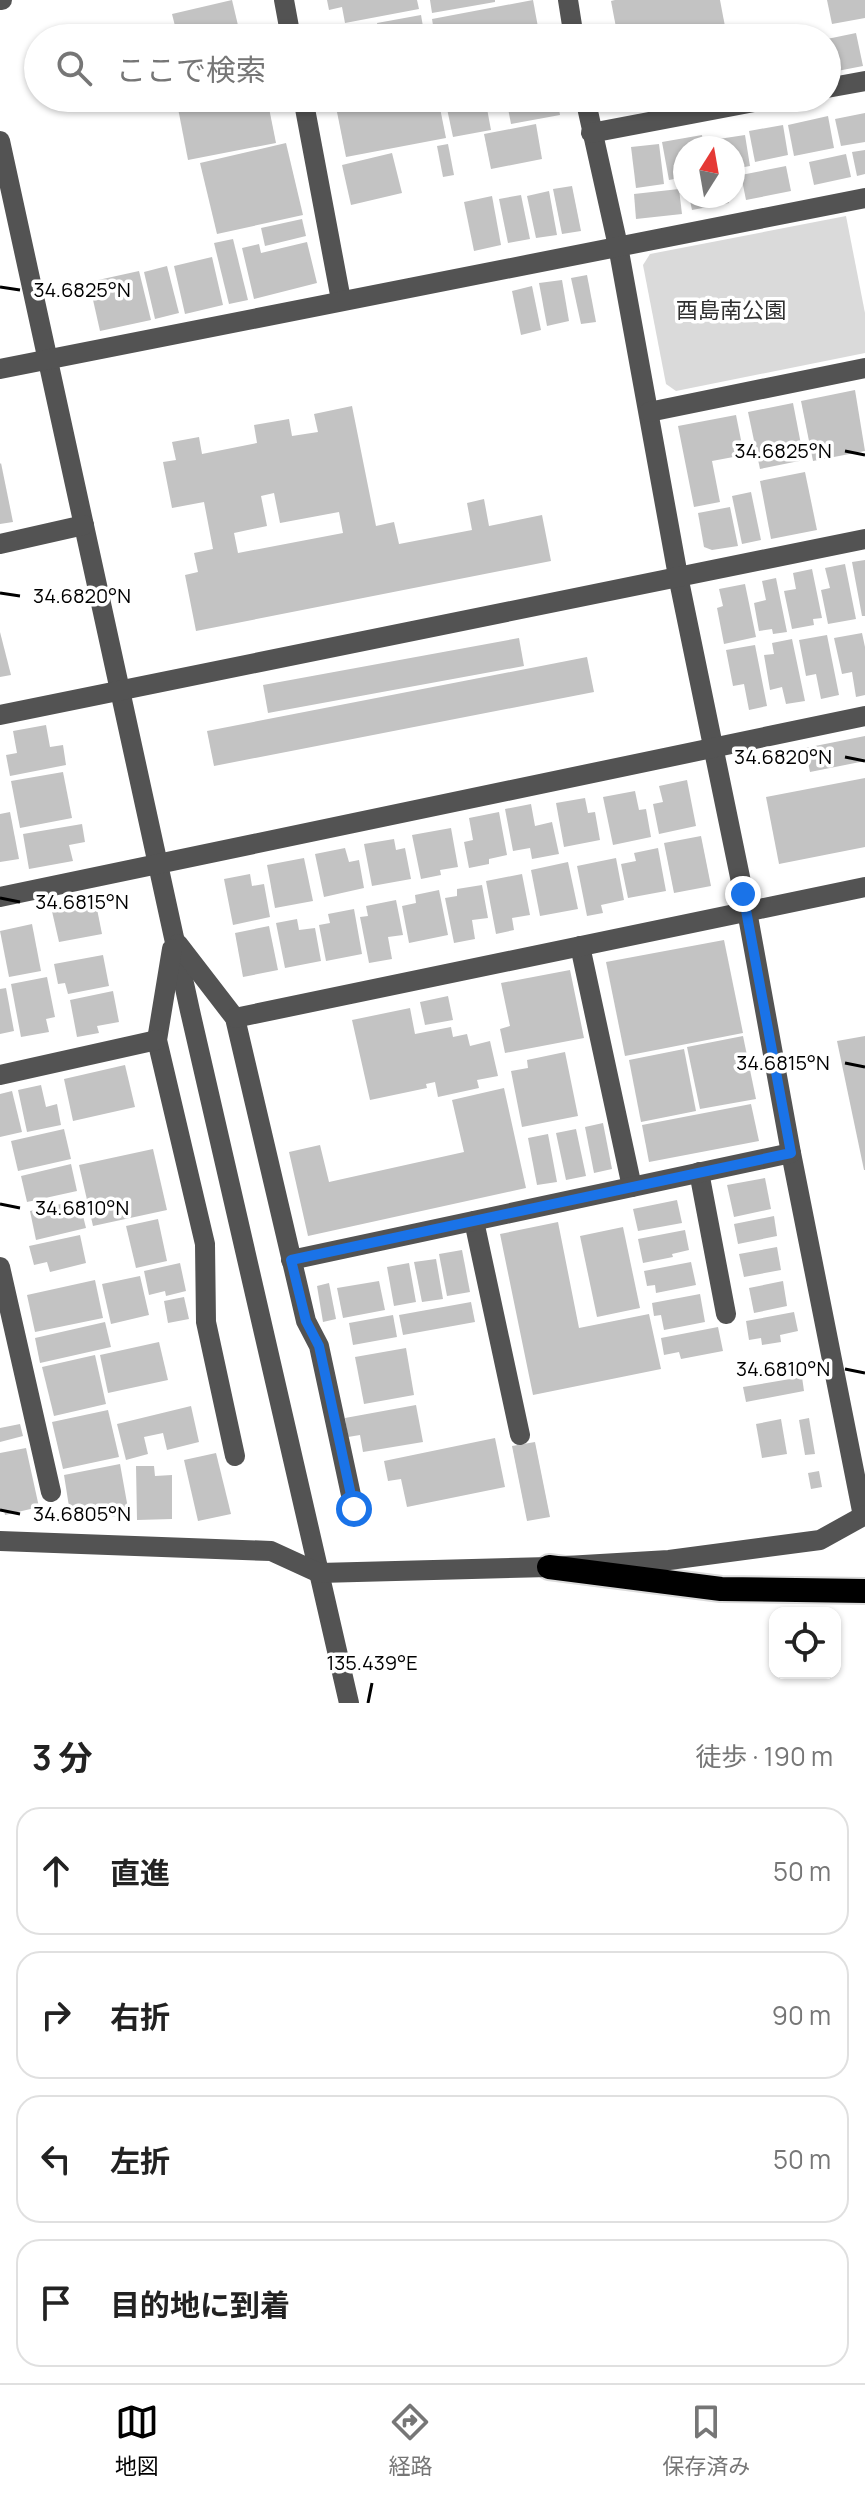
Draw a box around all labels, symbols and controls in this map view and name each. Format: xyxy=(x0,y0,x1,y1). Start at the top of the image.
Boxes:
search box xyxy=(24,24,841,112)
icon: search xyxy=(52,46,96,90)
text: ここで検索 xyxy=(116,49,266,90)
north arrow xyxy=(673,136,745,208)
text: 34.6825°N xyxy=(33,276,131,303)
park label: 酉島南公園 xyxy=(676,295,786,325)
text: 34.6825°N xyxy=(734,437,832,464)
text: 34.6820°N xyxy=(33,582,131,609)
text: 34.6820°N xyxy=(734,743,832,770)
route end xyxy=(725,876,761,912)
text: 34.6815°N xyxy=(35,888,129,915)
text: 34.6815°N xyxy=(736,1049,830,1076)
text: 34.6810°N xyxy=(35,1194,129,1221)
text: 34.6810°N xyxy=(736,1355,830,1382)
route start xyxy=(336,1491,372,1527)
text: 34.6805°N xyxy=(33,1500,131,1527)
map controls xyxy=(769,1607,841,1679)
button: locate xyxy=(769,1607,841,1679)
text: 135.439°E xyxy=(326,1649,418,1676)
text: 3 分 xyxy=(32,1734,93,1780)
text: 徒歩 · 190 m xyxy=(695,1738,833,1774)
icon: ahead xyxy=(34,1849,78,1893)
text: 直進 xyxy=(110,1852,170,1893)
text: 50 m xyxy=(773,1853,831,1889)
icon: right xyxy=(34,1993,78,2037)
text: 右折 xyxy=(110,1996,170,2037)
text: 90 m xyxy=(772,1997,831,2033)
icon: left xyxy=(34,2137,78,2181)
text: 左折 xyxy=(110,2140,170,2181)
text: 50 m xyxy=(773,2141,831,2177)
icon: arrive xyxy=(34,2281,78,2325)
text: 目的地に到着 xyxy=(110,2284,290,2325)
tab: 地図 xyxy=(115,2400,159,2481)
tab: 経路 xyxy=(388,2400,432,2481)
tab: 保存済み xyxy=(662,2400,750,2481)

